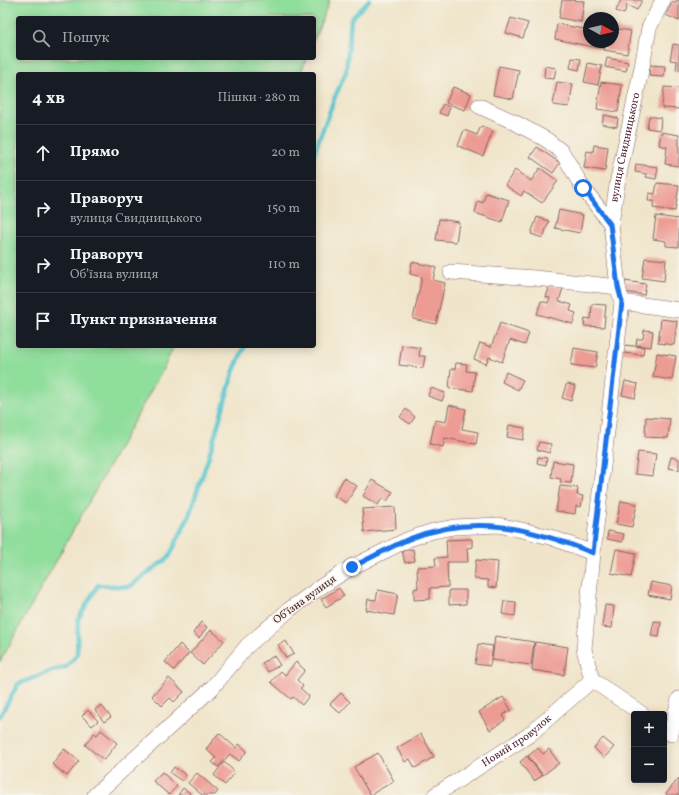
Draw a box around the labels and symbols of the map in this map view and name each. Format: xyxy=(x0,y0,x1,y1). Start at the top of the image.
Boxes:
north arrow xyxy=(583,12,619,48)
street label: вулиця Свидницького xyxy=(607,91,644,203)
route start xyxy=(574,179,592,197)
route end xyxy=(343,558,361,576)
street label: Обʼїзна вулиця xyxy=(270,572,340,628)
street label: Новий провулок xyxy=(479,711,555,771)

